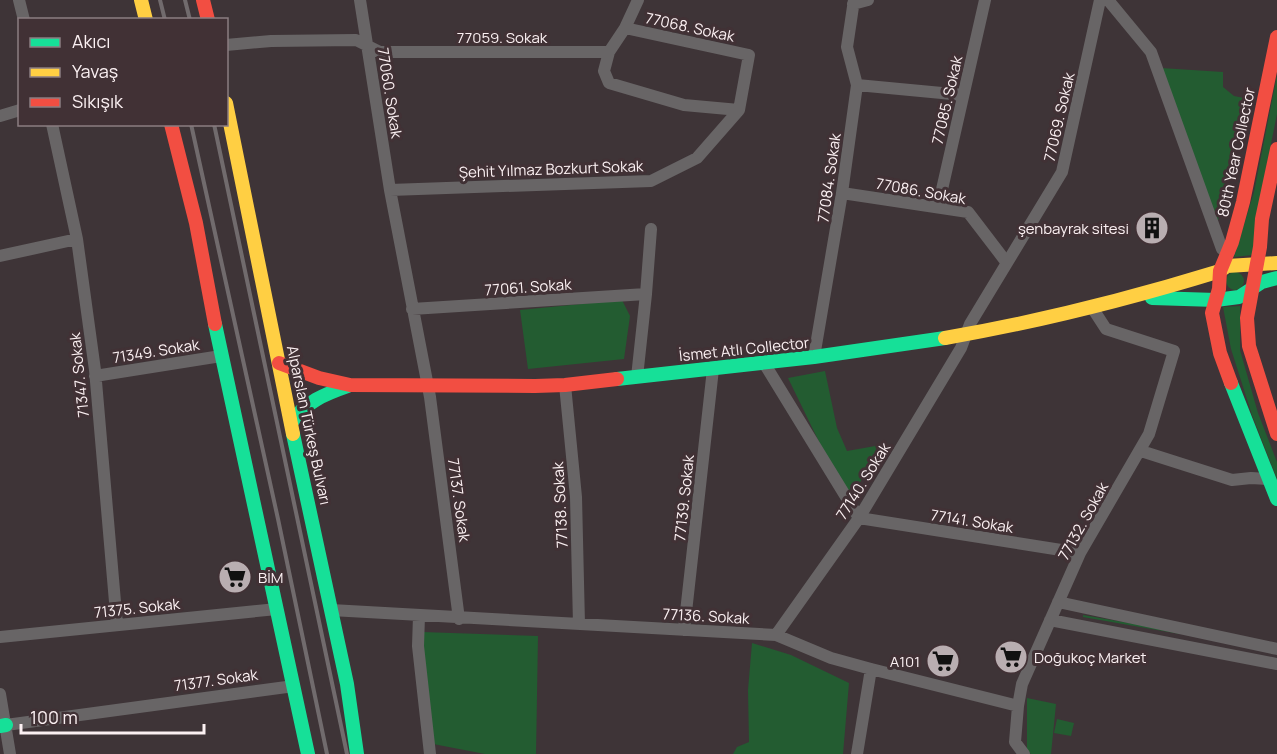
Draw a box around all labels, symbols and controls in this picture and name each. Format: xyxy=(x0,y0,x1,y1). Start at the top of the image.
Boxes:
street label: 77068. Sokak xyxy=(643,7,737,47)
legend xyxy=(18,18,228,126)
street label: 77059. Sokak xyxy=(457,27,548,48)
text: Akıcı xyxy=(72,29,110,53)
street label: 77060. Sokak xyxy=(372,46,408,140)
street label: 77085. Sokak xyxy=(927,53,967,146)
text: Yavaş xyxy=(72,59,118,83)
street label: 77069. Sokak xyxy=(1039,70,1080,164)
street label: 80th Year Collector xyxy=(1212,85,1260,219)
text: Sıkışık xyxy=(72,89,124,113)
street label: 77084. Sokak xyxy=(812,131,846,224)
street label: Şehit Yılmaz Bozkurt Sokak xyxy=(458,155,644,183)
street label: 77086. Sokak xyxy=(874,173,968,209)
building icon: şenbayrak sitesi xyxy=(1134,210,1170,246)
place label: şenbayrak sitesi xyxy=(1018,218,1129,239)
street label: 77061. Sokak xyxy=(484,273,573,301)
street label: 71347. Sokak xyxy=(64,331,94,418)
street label: İsmet Atlı Collector xyxy=(678,332,811,366)
street label: 71349. Sokak xyxy=(111,334,201,368)
street label: Alparslan Türkeş Bulvarı xyxy=(282,343,336,507)
street label: 77140. Sokak xyxy=(831,438,895,524)
street label: 77139. Sokak xyxy=(669,453,699,542)
street label: 77137. Sokak xyxy=(443,457,475,544)
street label: 77138. Sokak xyxy=(547,461,573,549)
street label: 77132. Sokak xyxy=(1053,478,1113,564)
street label: 77141. Sokak xyxy=(929,504,1015,538)
supermarket icon: BİM xyxy=(217,559,253,595)
place label: BİM xyxy=(258,567,283,588)
street label: 71375. Sokak xyxy=(93,593,181,623)
street label: 77136. Sokak xyxy=(662,603,751,629)
supermarket icon: Doğukoç Market xyxy=(993,639,1029,675)
supermarket icon: A101 xyxy=(925,643,961,679)
place label: Doğukoç Market xyxy=(1034,647,1147,668)
place label: A101 xyxy=(890,651,920,672)
street label: 71377. Sokak xyxy=(173,664,260,696)
scale bar xyxy=(21,697,204,735)
text: 100 m xyxy=(30,705,78,729)

